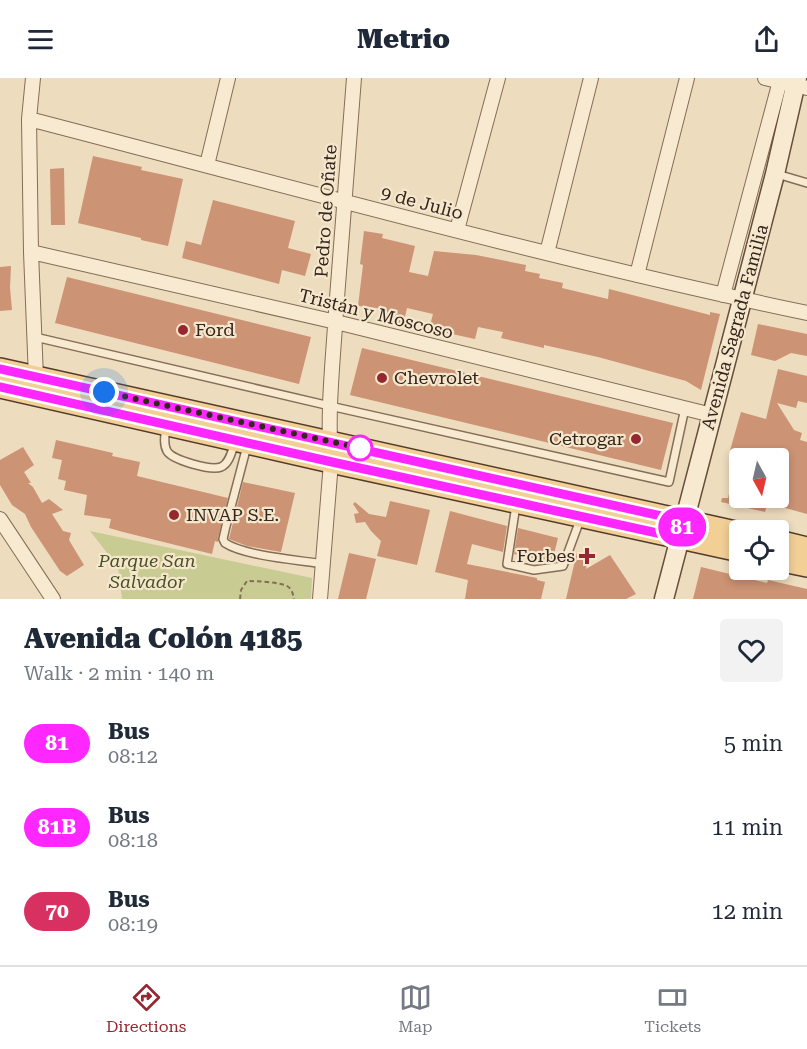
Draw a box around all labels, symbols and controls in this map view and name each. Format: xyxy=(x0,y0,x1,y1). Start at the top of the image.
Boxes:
icon: menu xyxy=(24,23,57,56)
text: Metrio xyxy=(357,23,450,55)
icon: share xyxy=(750,23,783,56)
street label: Pedro de Oñate xyxy=(310,144,341,278)
street label: 9 de Julio xyxy=(379,181,465,224)
street label: Avenida Sagrada Familia xyxy=(697,222,772,432)
street label: Tristán y Moscoso xyxy=(297,284,456,343)
place label: Ford xyxy=(195,319,235,340)
marker: Ford xyxy=(176,323,190,337)
place label: Chevrolet xyxy=(394,367,479,388)
marker: Chevrolet xyxy=(375,371,389,385)
your location xyxy=(89,377,119,407)
place label: Cetrogar xyxy=(549,428,624,449)
marker: Cetrogar xyxy=(629,432,643,446)
unlabelled marker xyxy=(347,435,373,461)
north arrow xyxy=(729,448,789,508)
map controls xyxy=(729,448,789,580)
place label: INVAP S.E. xyxy=(186,504,279,525)
marker: INVAP S.E. xyxy=(167,508,181,522)
line badge: 81 xyxy=(655,508,709,546)
text: 81 xyxy=(670,515,694,539)
button: locate xyxy=(729,520,789,580)
place label: Forbes xyxy=(517,545,575,566)
marker: Forbes xyxy=(580,549,594,563)
park label: Parque San Salvador xyxy=(97,550,196,592)
button: heart xyxy=(720,619,783,682)
text: Avenida Colón 4185 xyxy=(24,622,302,655)
text: Walk · 2 min · 140 m xyxy=(24,661,214,685)
text: Bus xyxy=(108,719,150,744)
text: 81 xyxy=(45,731,69,755)
text: 5 min xyxy=(724,731,783,756)
text: 08:12 xyxy=(108,744,158,768)
text: Bus xyxy=(108,803,150,828)
text: 81B xyxy=(38,815,76,839)
text: 11 min xyxy=(712,815,783,840)
text: 08:18 xyxy=(108,828,158,852)
text: Bus xyxy=(108,887,150,912)
text: 70 xyxy=(45,899,69,923)
text: 12 min xyxy=(712,899,783,924)
text: 08:19 xyxy=(108,912,158,936)
tab: Directions xyxy=(106,981,186,1036)
tab: Map xyxy=(398,981,432,1036)
tab: Tickets xyxy=(644,981,701,1036)

